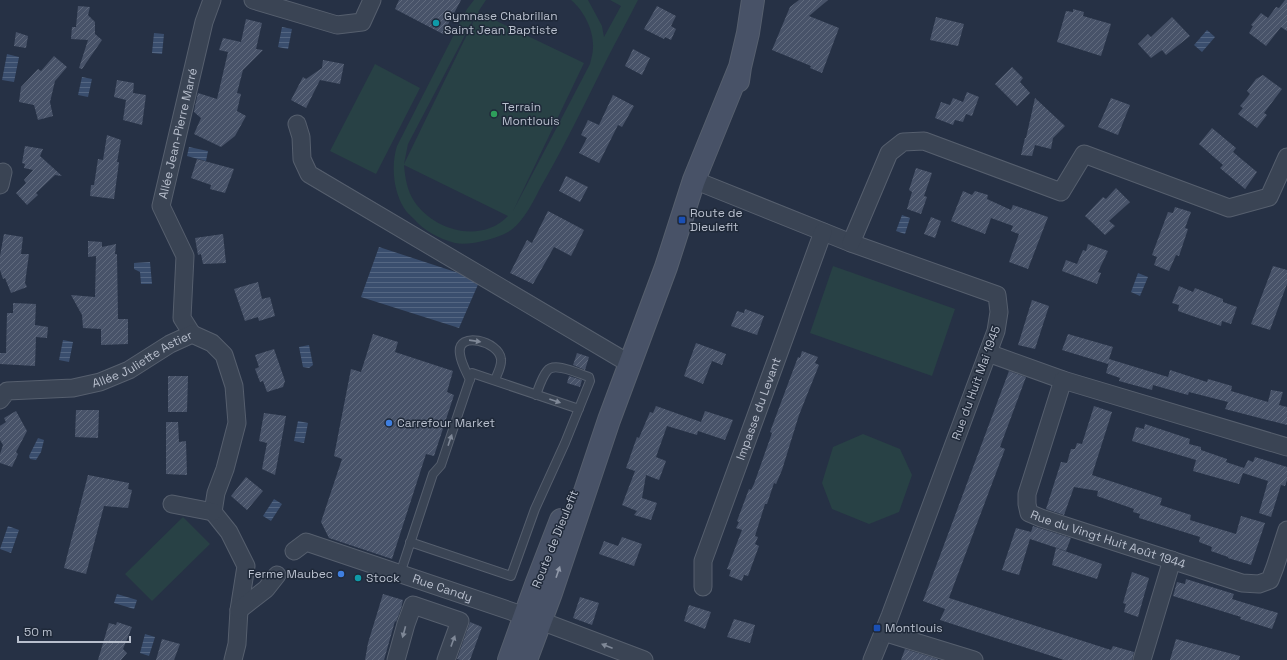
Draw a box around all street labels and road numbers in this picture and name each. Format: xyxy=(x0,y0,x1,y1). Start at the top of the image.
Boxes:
street label: Allée Jean-Pierre Marré xyxy=(155,66,201,200)
street label: Rue du Huit Mai 1945 xyxy=(948,324,1004,442)
street label: Allée Juliette Astier xyxy=(91,327,195,391)
street label: Impasse du Levant xyxy=(732,355,785,462)
street label: Route de Dieulefit xyxy=(528,488,582,590)
street label: Rue du Vingt Huit Août 1944 xyxy=(1028,506,1188,572)
street label: Rue Candy xyxy=(410,571,474,606)

